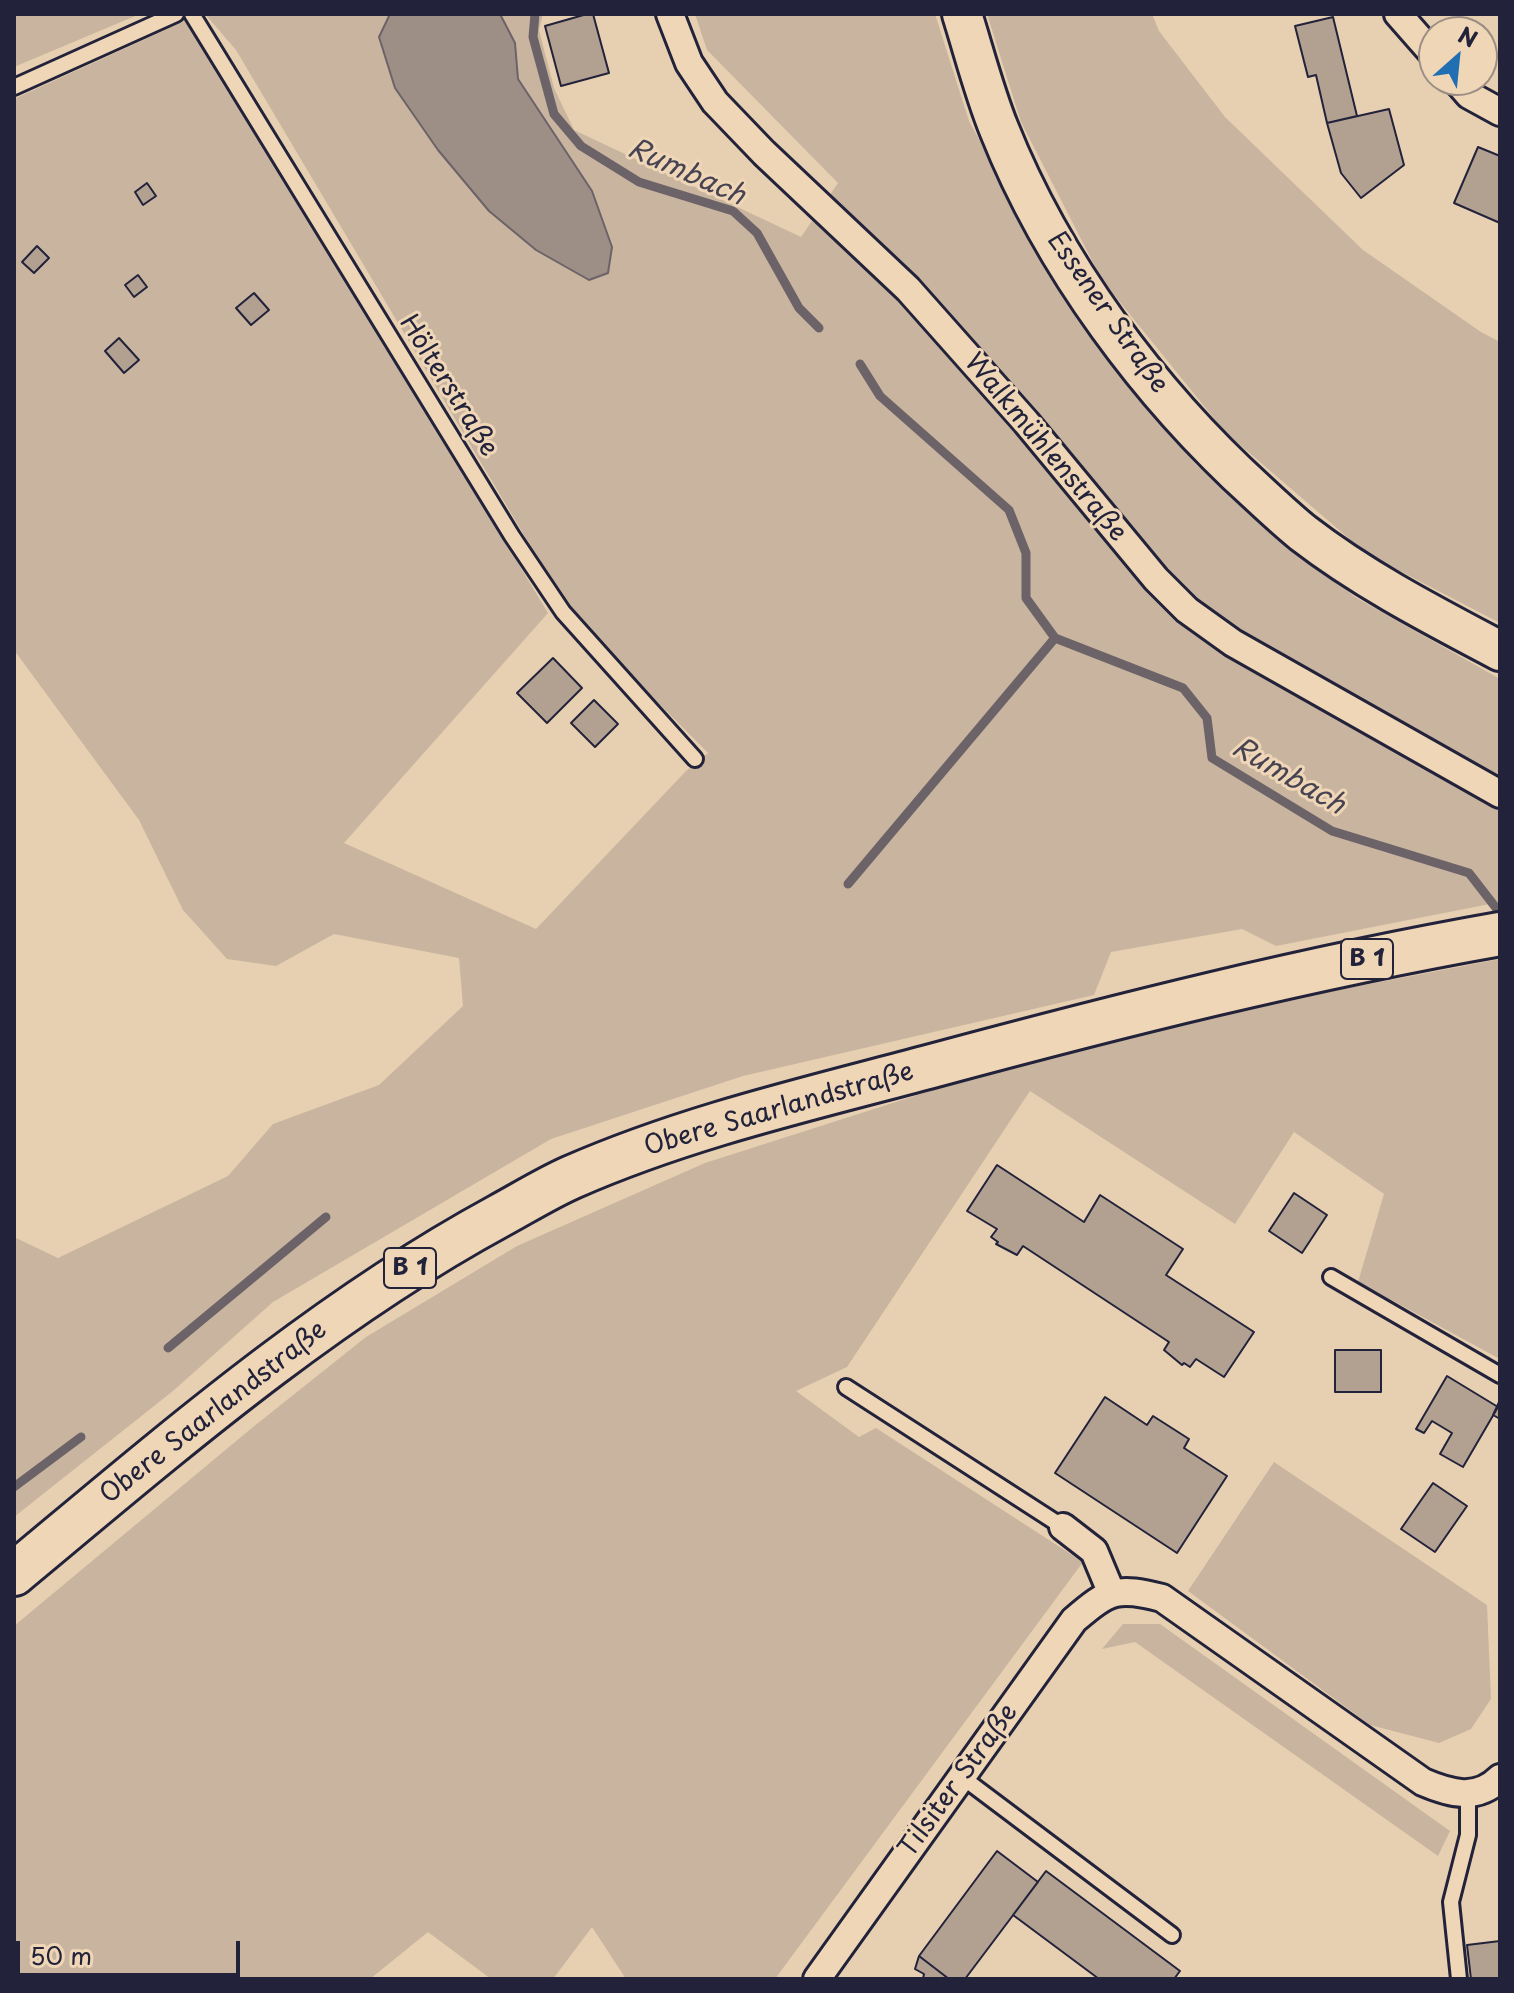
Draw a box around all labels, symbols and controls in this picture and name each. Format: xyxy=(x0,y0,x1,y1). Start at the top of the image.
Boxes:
north arrow xyxy=(1418,16,1498,96)
text: N xyxy=(1453,17,1483,55)
water label: Rumbach xyxy=(622,132,750,214)
street label: Essener Straße xyxy=(1040,226,1174,400)
street label: Hölterstraße xyxy=(392,309,504,463)
street label: Walkmühlenstraße xyxy=(957,348,1133,548)
water label: Rumbach xyxy=(1226,731,1350,823)
road number: B 1 xyxy=(1341,939,1393,979)
street label: Obere Saarlandstraße xyxy=(641,1057,917,1163)
road number: B 1 xyxy=(384,1248,436,1288)
street label: Obere Saarlandstraße xyxy=(95,1315,333,1511)
street label: Tilsiter Straße xyxy=(893,1698,1025,1864)
scale bar xyxy=(20,1925,244,1975)
text: 50 m xyxy=(30,1937,92,1973)

